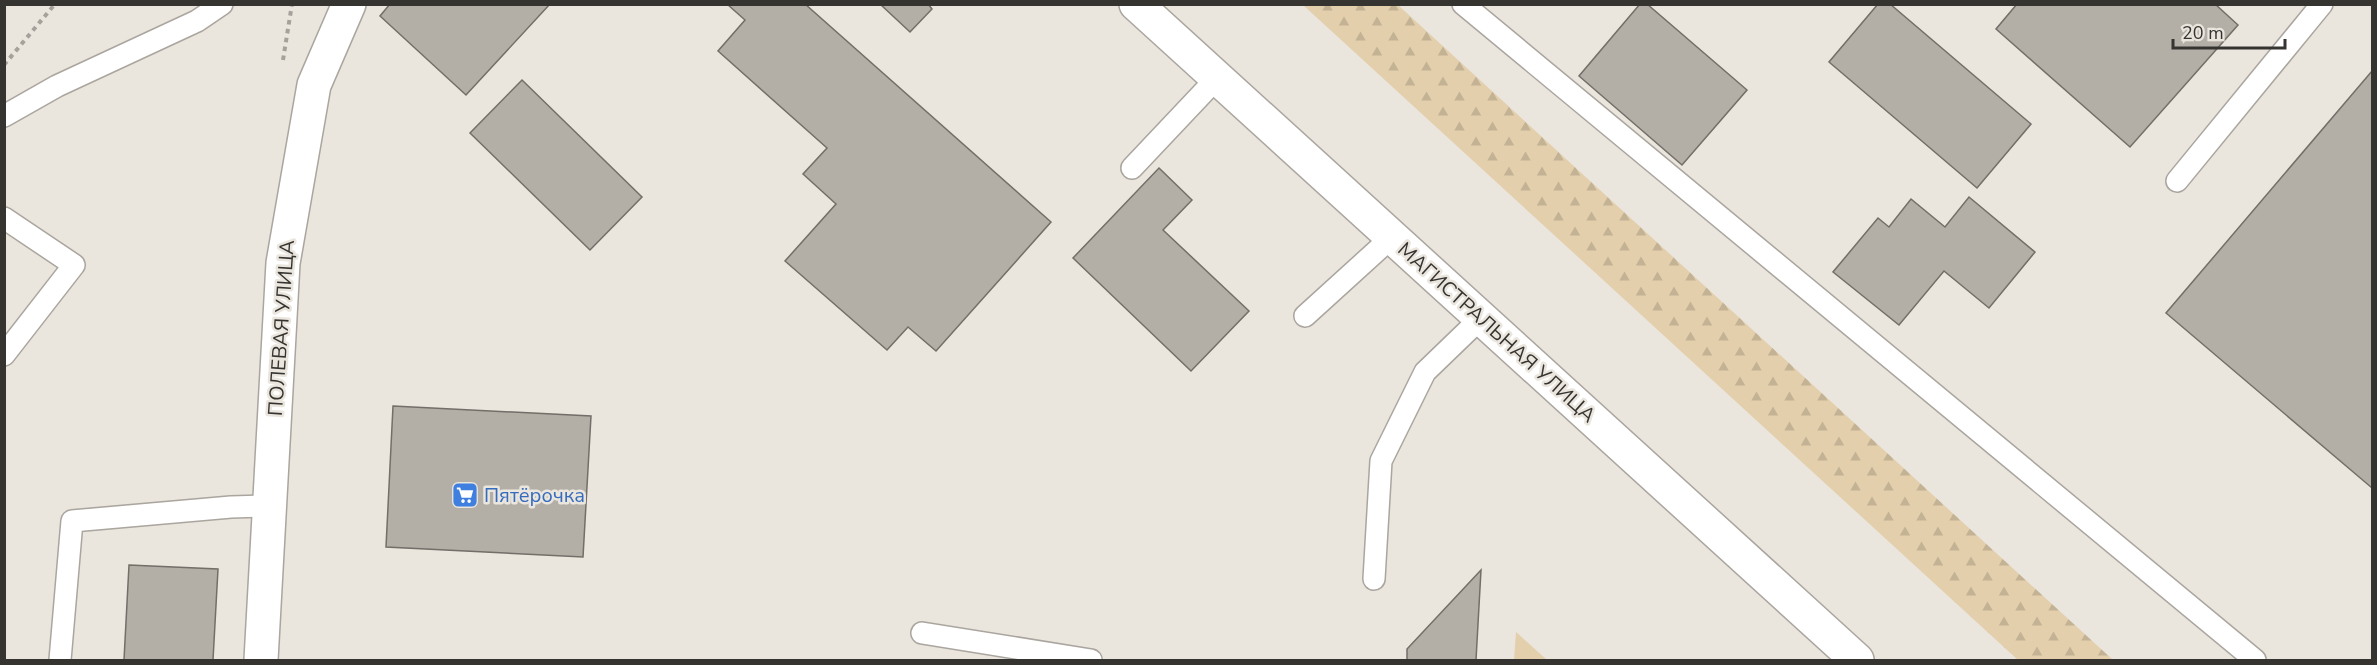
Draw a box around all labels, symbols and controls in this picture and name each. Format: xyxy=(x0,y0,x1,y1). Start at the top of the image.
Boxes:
scale bar xyxy=(2173,12,2286,50)
text: 20 m xyxy=(2182,21,2224,45)
street label: МАГИСТРАЛЬНАЯ УЛИЦА xyxy=(1392,236,1602,429)
street label: ПОЛЕВАЯ УЛИЦА xyxy=(262,239,301,417)
supermarket icon: Пятёрочка xyxy=(450,480,480,510)
place label: Пятёрочка xyxy=(484,482,585,509)

